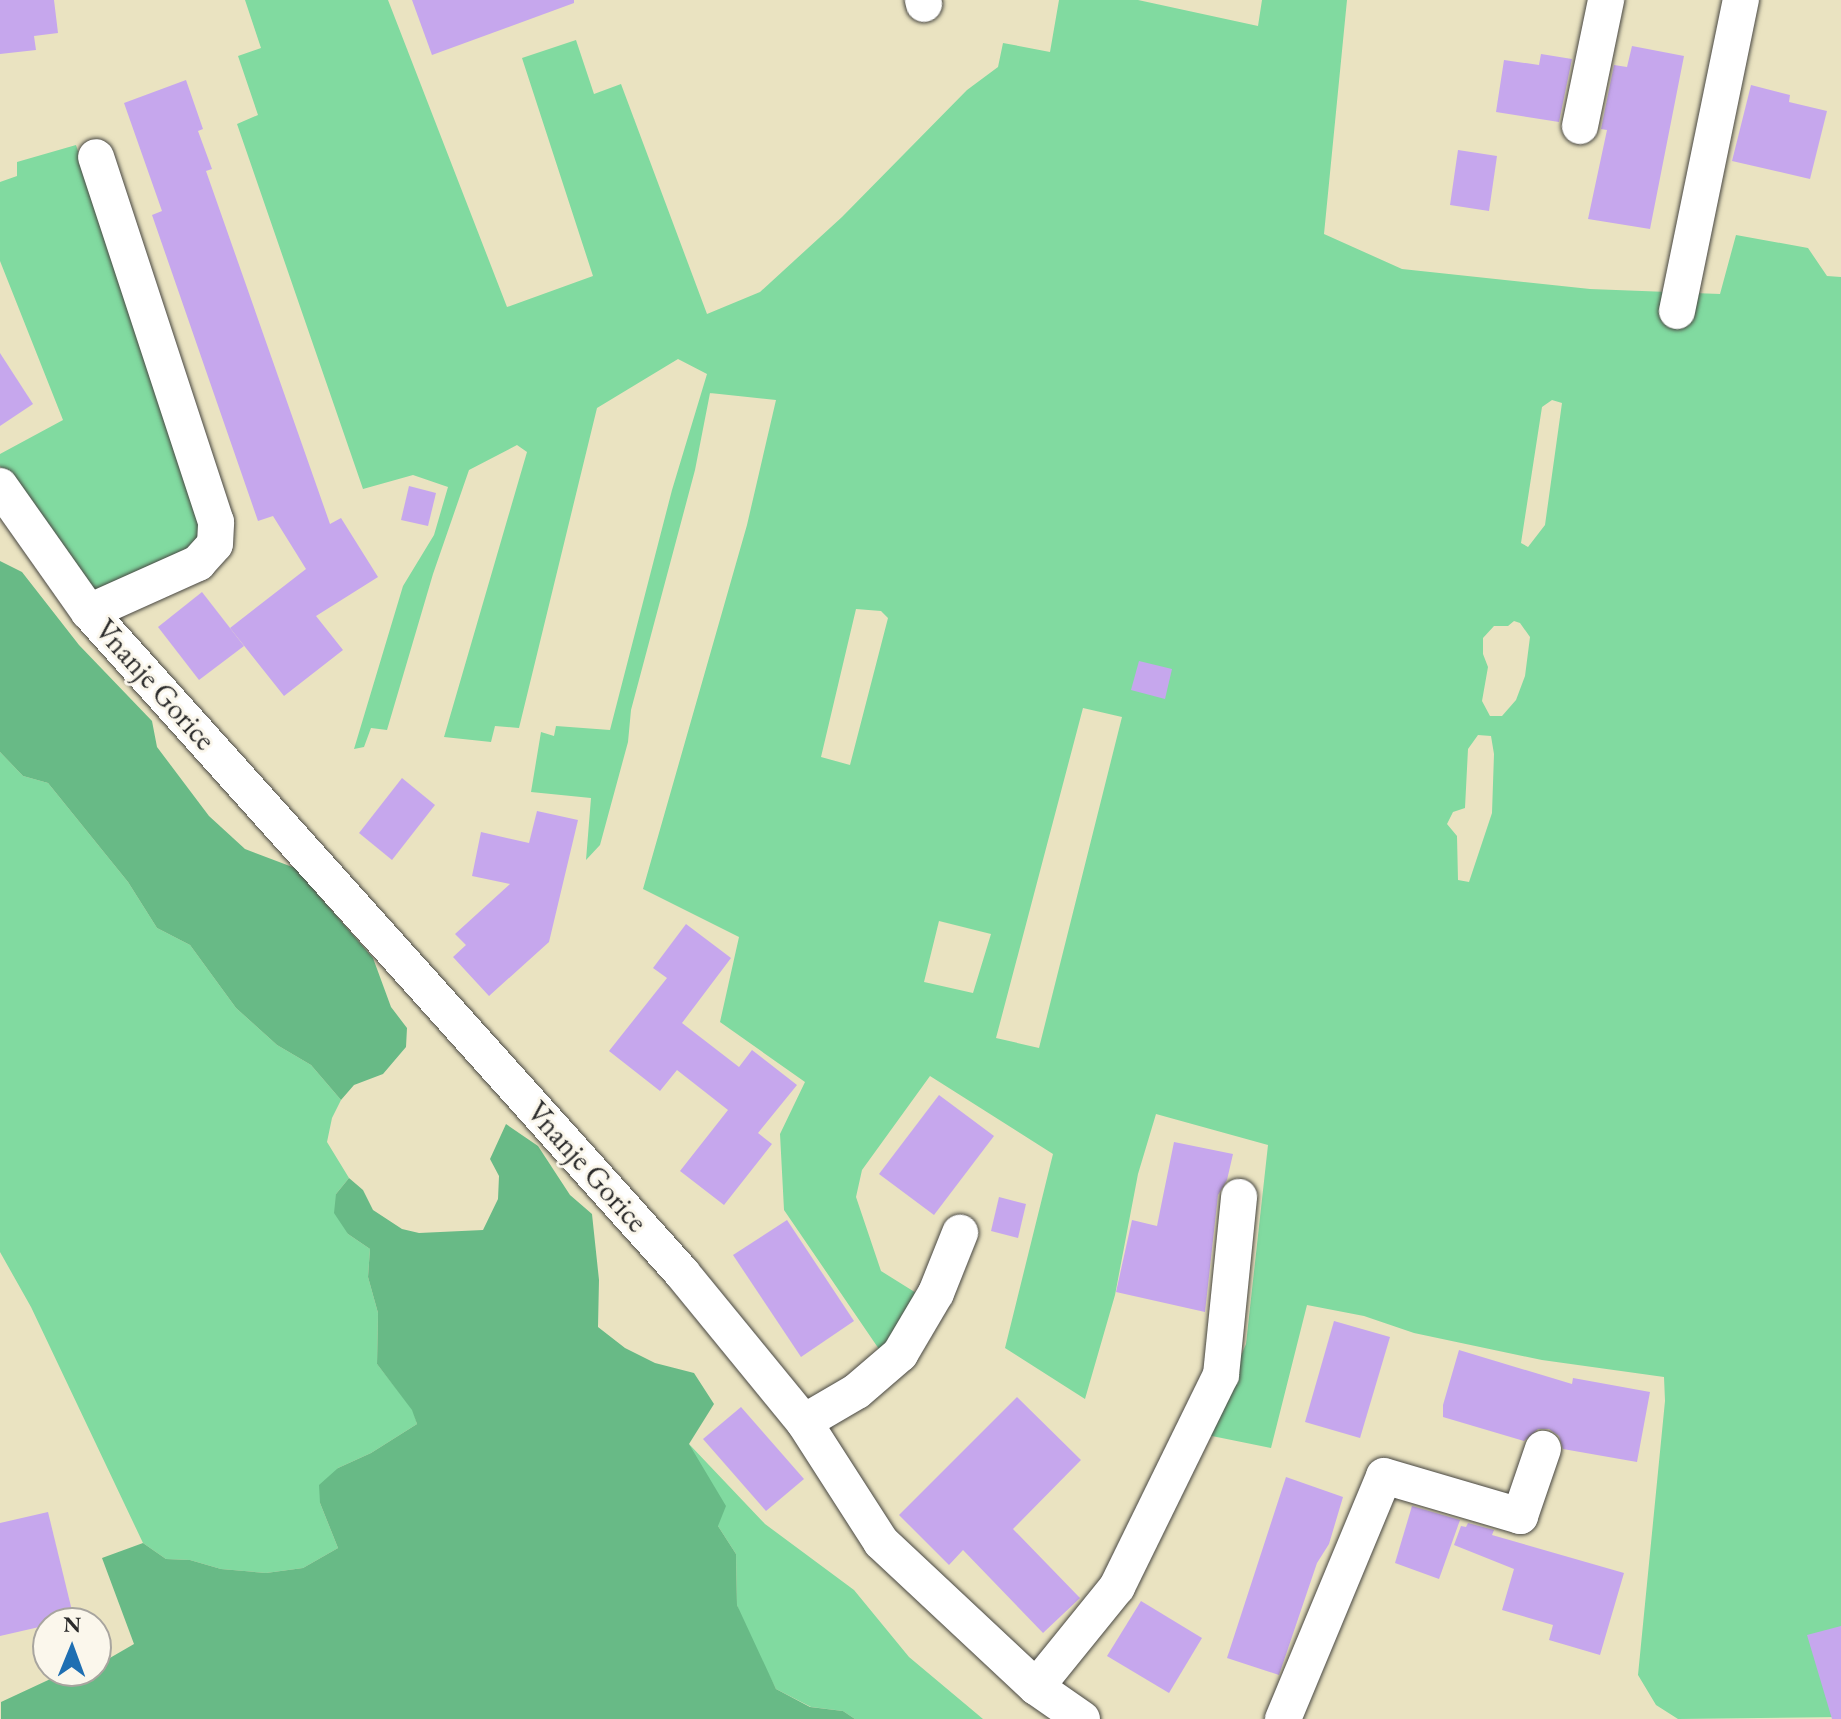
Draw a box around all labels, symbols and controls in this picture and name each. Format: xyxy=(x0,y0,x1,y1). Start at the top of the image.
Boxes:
street label: Vnanje Gorice xyxy=(87,612,223,758)
street label: Vnanje Gorice xyxy=(519,1094,655,1240)
north arrow xyxy=(32,1607,112,1687)
text: N xyxy=(63,1610,82,1639)

